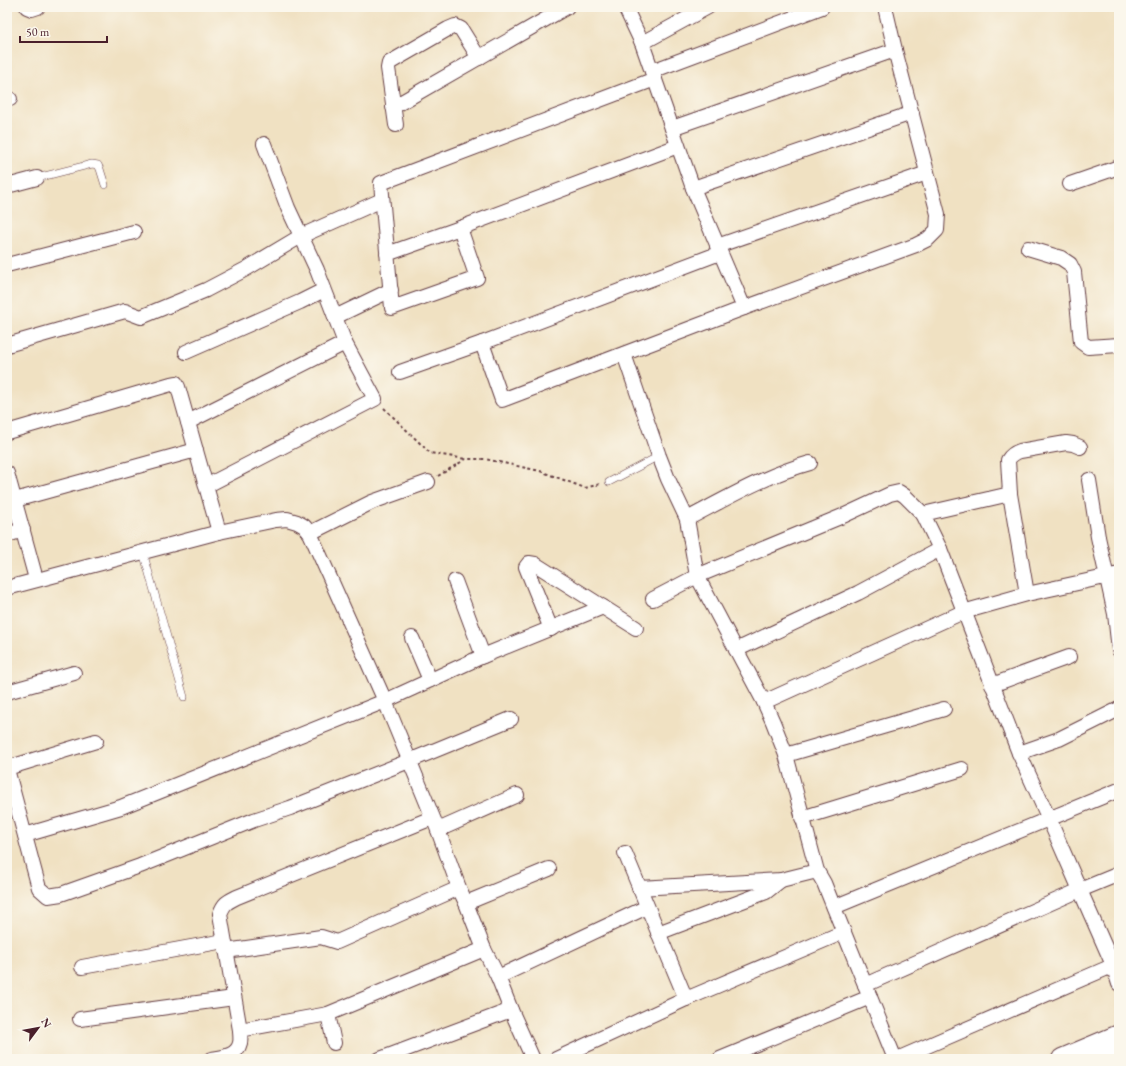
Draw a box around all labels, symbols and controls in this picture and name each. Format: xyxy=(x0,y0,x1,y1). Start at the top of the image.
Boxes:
scale bar xyxy=(20,18,107,44)
text: 50 m xyxy=(26,24,50,40)
north arrow xyxy=(18,1008,58,1048)
text: N xyxy=(38,1015,55,1030)

